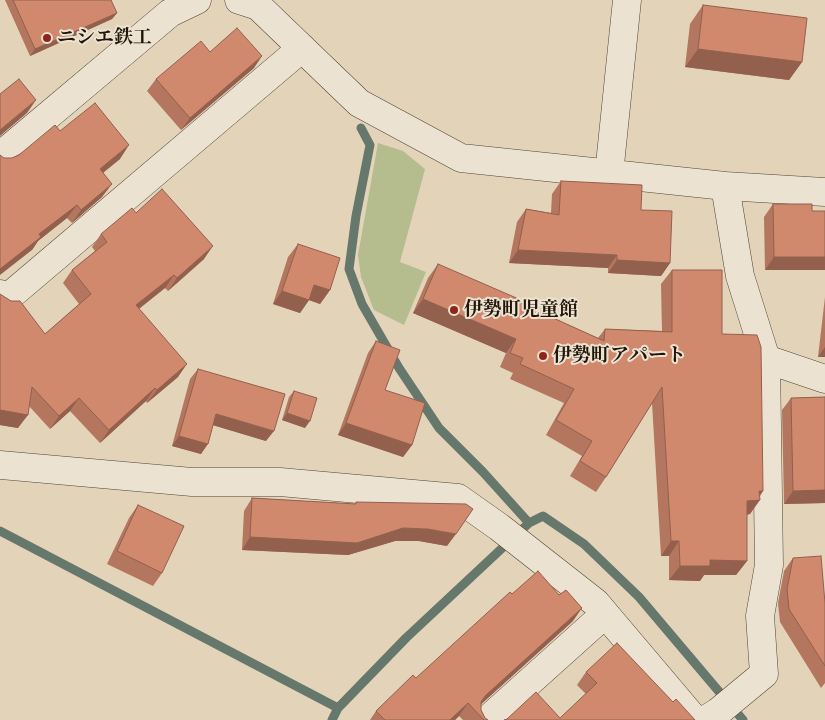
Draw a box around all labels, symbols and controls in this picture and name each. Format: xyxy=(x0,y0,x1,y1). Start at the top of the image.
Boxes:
place label: ニシエ鉄工 xyxy=(57,27,152,49)
marker: ニシエ鉄工 xyxy=(41,32,53,44)
place label: 伊勢町児童館 xyxy=(464,299,578,321)
marker: 伊勢町児童館 xyxy=(448,304,460,316)
place label: 伊勢町アパート xyxy=(553,345,686,367)
marker: 伊勢町アパート xyxy=(537,350,549,362)

